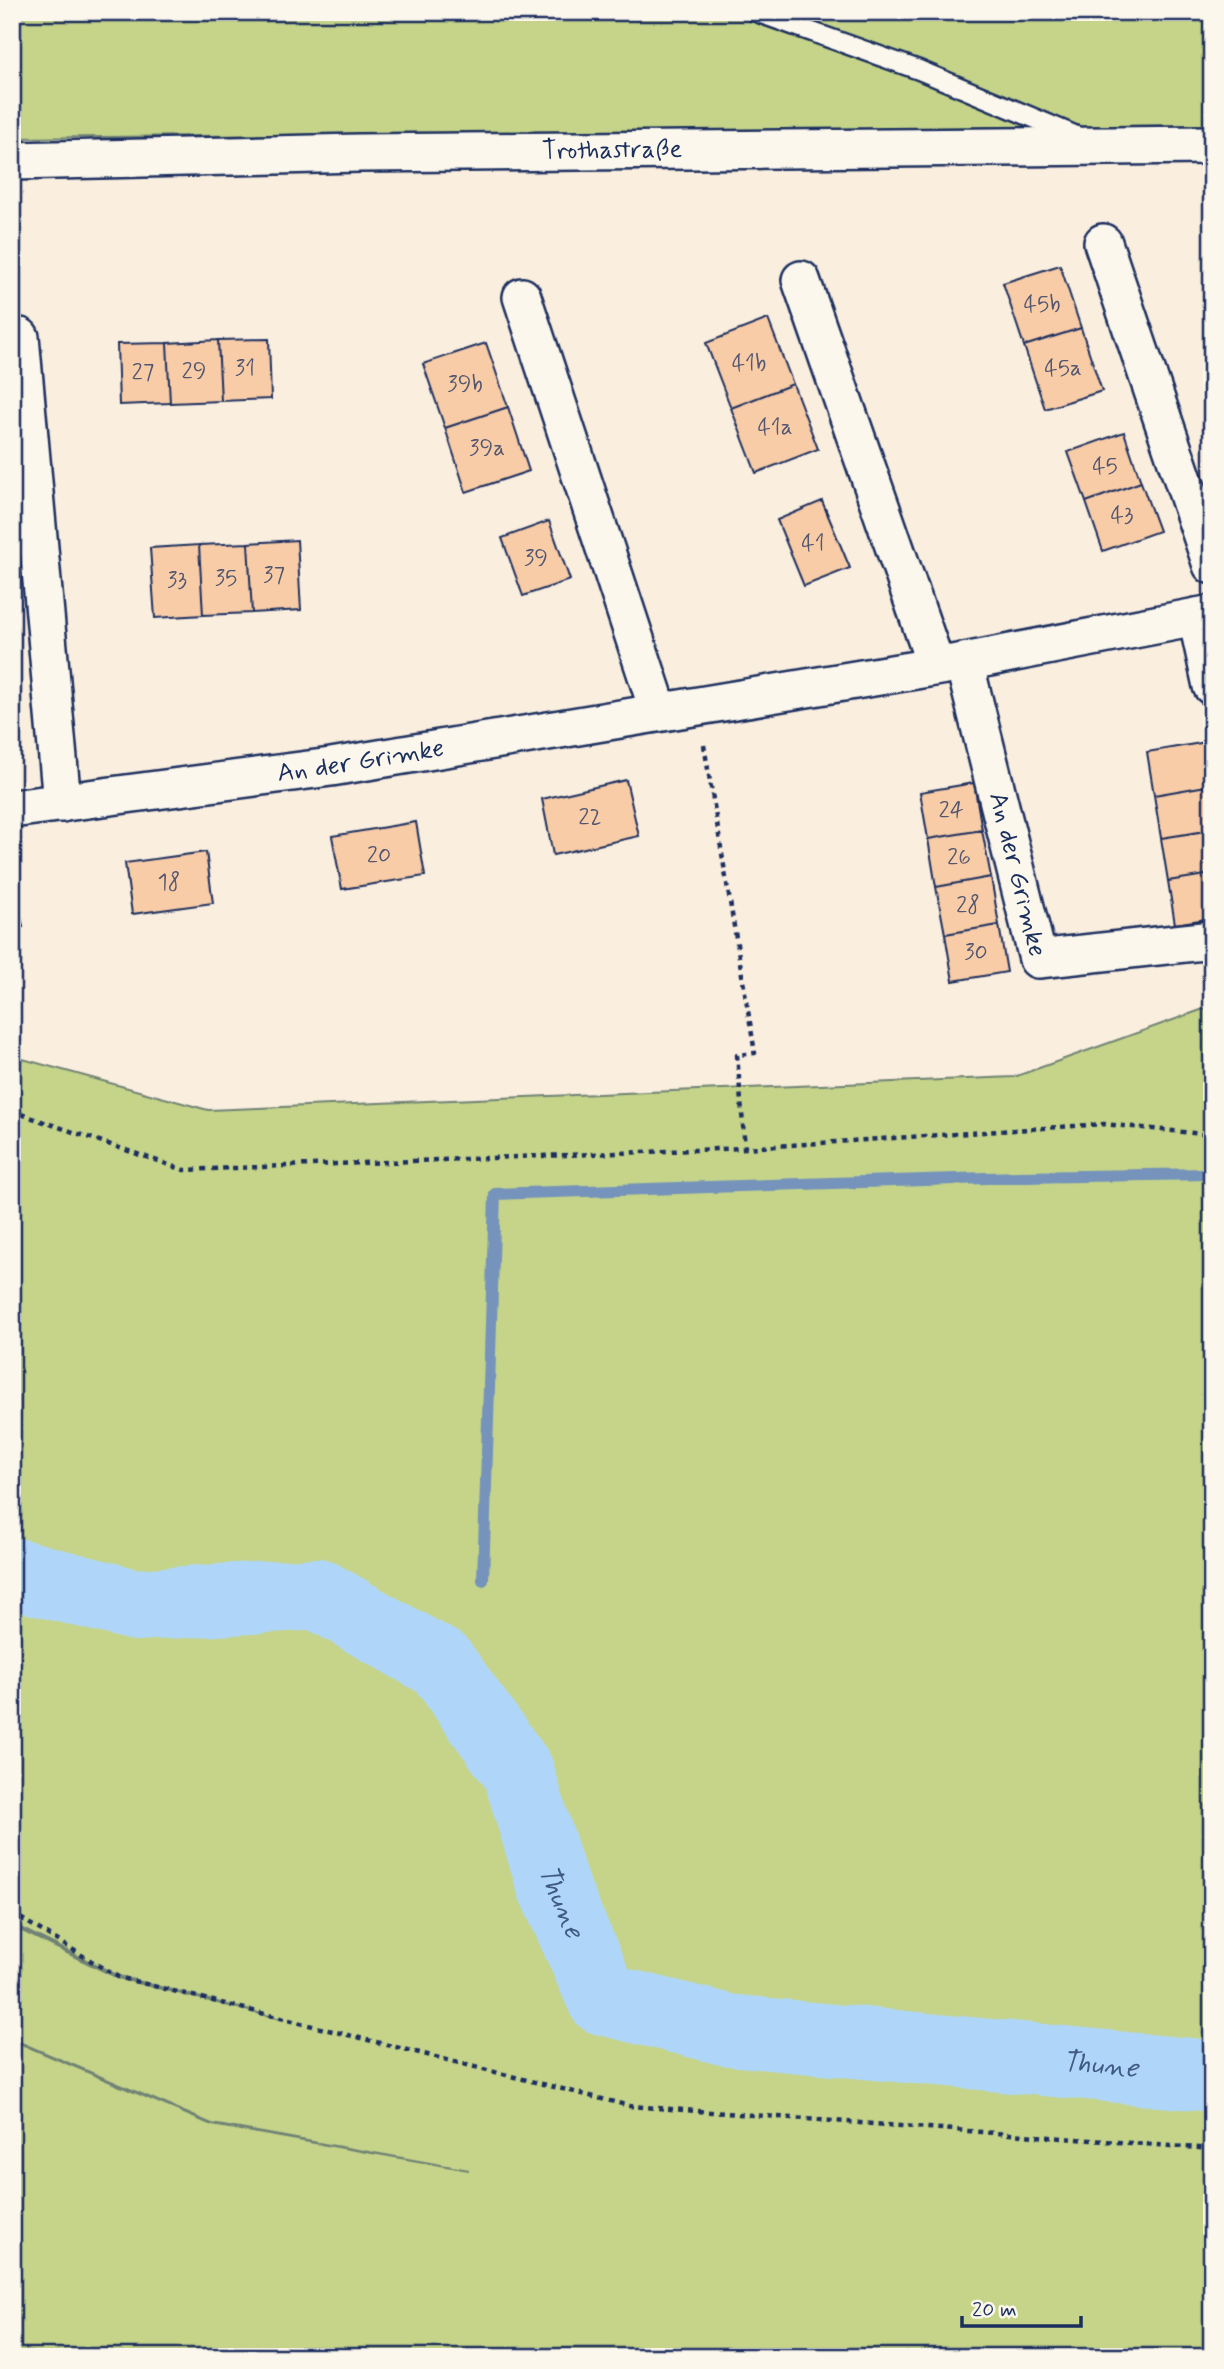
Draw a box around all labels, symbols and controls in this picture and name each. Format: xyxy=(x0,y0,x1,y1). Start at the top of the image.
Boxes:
street label: Trothastraße xyxy=(541,133,683,168)
house number: 45b xyxy=(1024,290,1060,320)
house number: 41b xyxy=(732,349,766,379)
house number: 31 xyxy=(235,354,255,384)
house number: 45a xyxy=(1044,354,1082,384)
house number: 29 xyxy=(182,357,206,387)
house number: 27 xyxy=(132,358,154,388)
house number: 39b xyxy=(447,370,483,400)
house number: 41a xyxy=(757,413,793,443)
house number: 39a xyxy=(469,434,505,464)
house number: 45 xyxy=(1092,452,1118,482)
house number: 43 xyxy=(1110,501,1134,531)
house number: 41 xyxy=(801,529,825,559)
house number: 39 xyxy=(524,544,548,574)
house number: 37 xyxy=(263,561,285,591)
house number: 35 xyxy=(215,564,237,594)
house number: 33 xyxy=(167,566,187,596)
street label: An der Grimke xyxy=(275,731,447,791)
street label: An der Grimke xyxy=(980,789,1054,960)
house number: 24 xyxy=(938,796,964,826)
house number: 22 xyxy=(578,803,602,833)
house number: 20 xyxy=(367,841,391,871)
house number: 26 xyxy=(947,843,971,873)
house number: 18 xyxy=(158,868,180,898)
house number: 28 xyxy=(956,891,980,921)
house number: 30 xyxy=(964,938,988,968)
water label: Thune xyxy=(529,1860,593,1945)
water label: Thune xyxy=(1060,2043,1141,2088)
scale bar xyxy=(962,2285,1080,2329)
text: 20 m xyxy=(972,2296,1017,2324)

